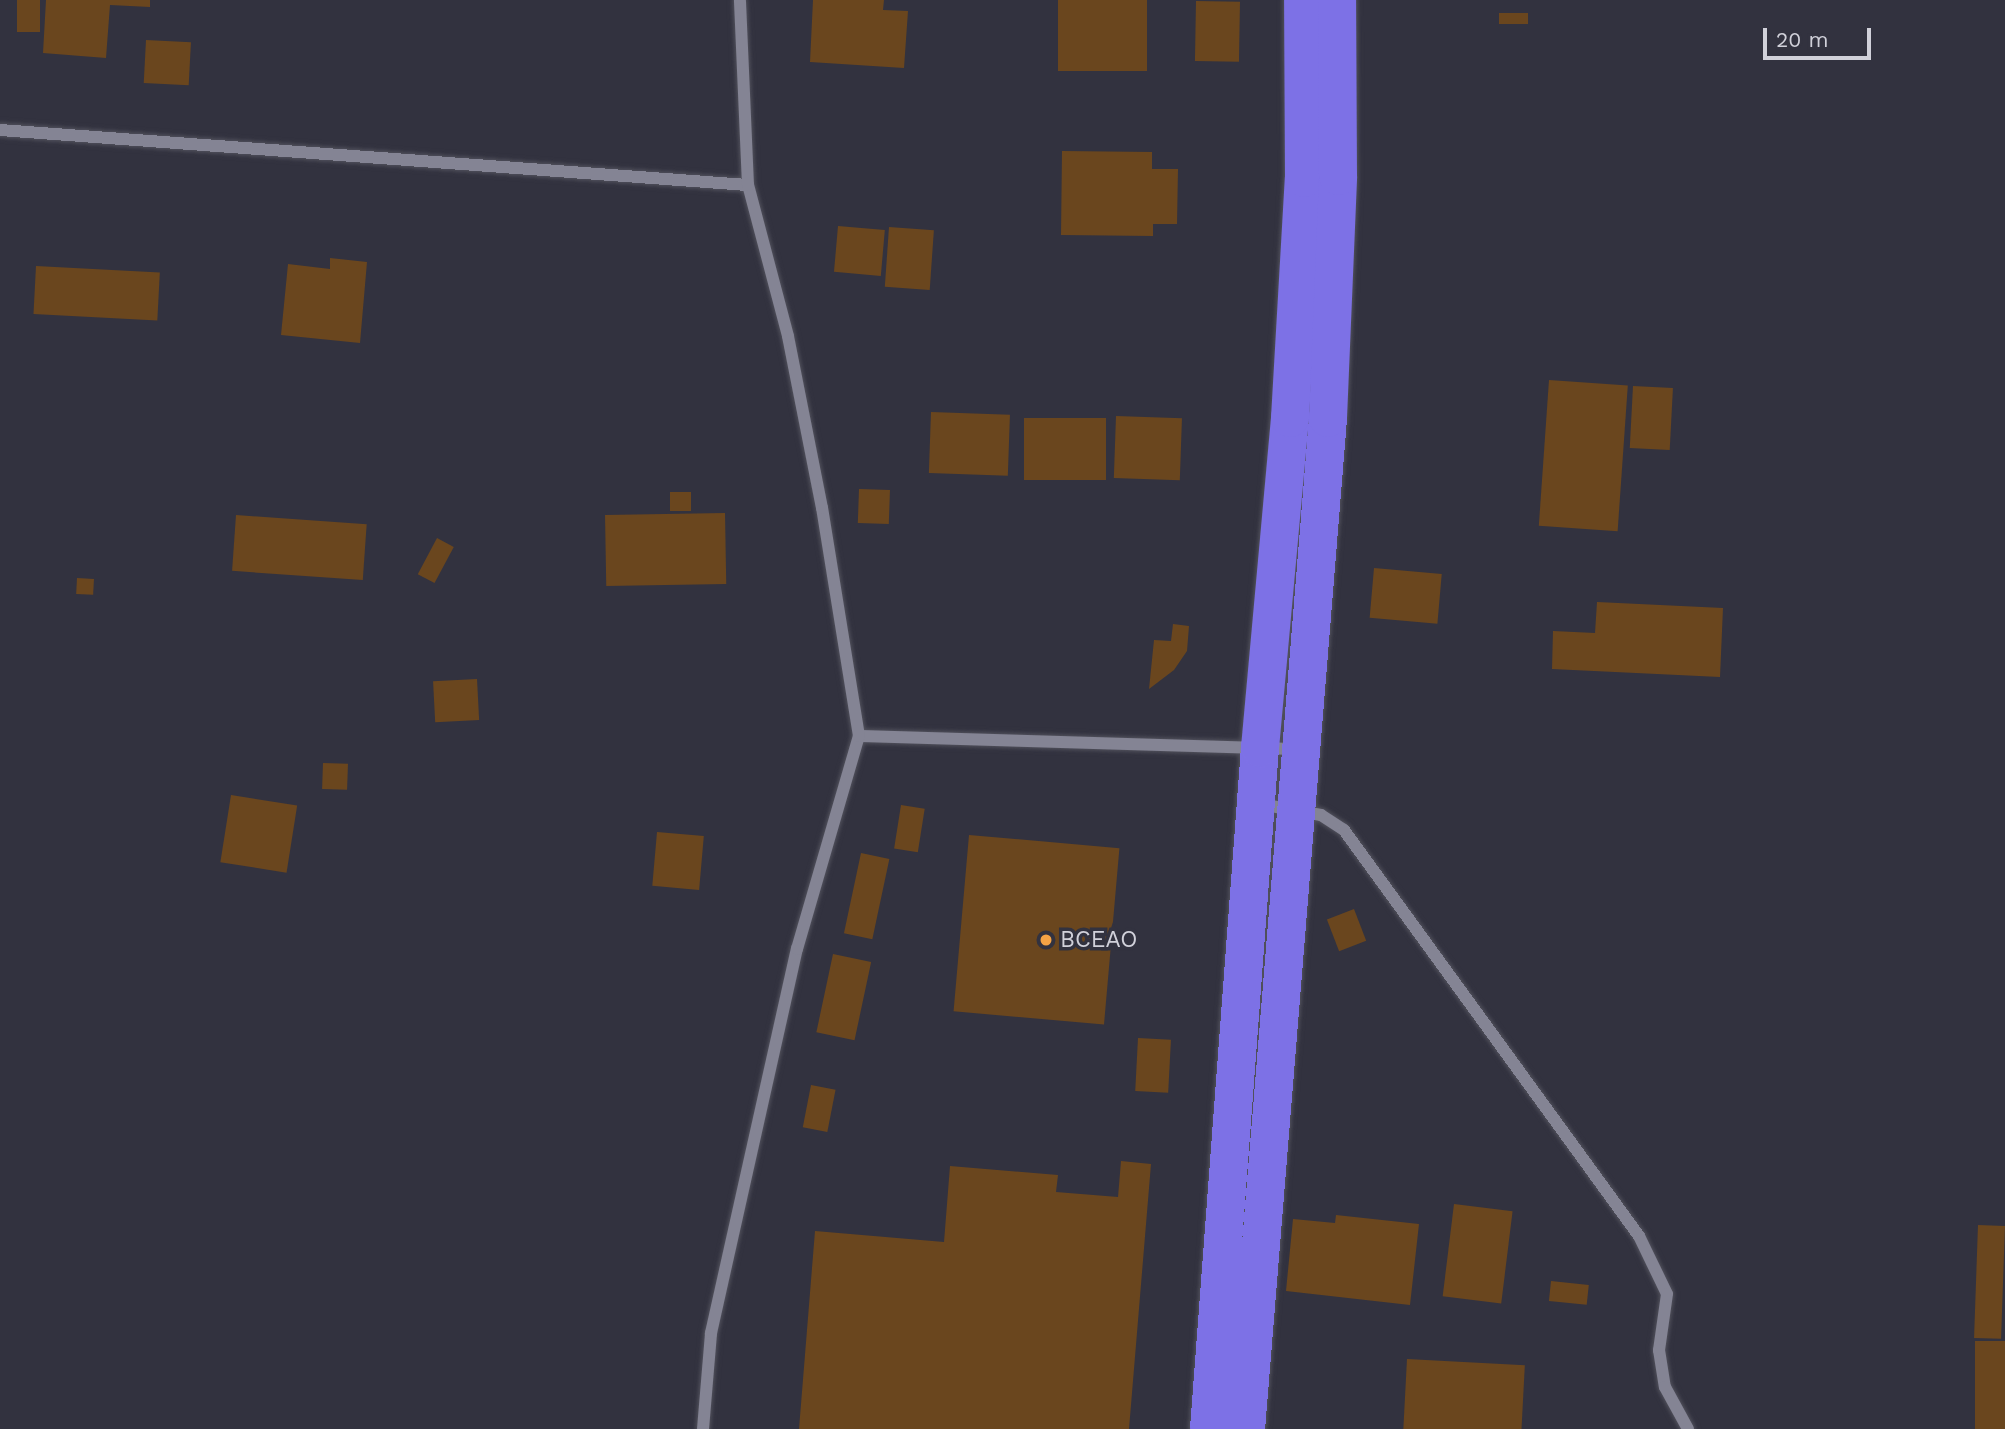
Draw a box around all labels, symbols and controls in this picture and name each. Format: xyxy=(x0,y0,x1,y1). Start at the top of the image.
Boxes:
scale bar xyxy=(1767,14,1876,58)
text: 20 m xyxy=(1776,27,1828,52)
place label: BCEAO xyxy=(1060,926,1137,954)
marker: BCEAO xyxy=(1038,932,1054,948)

